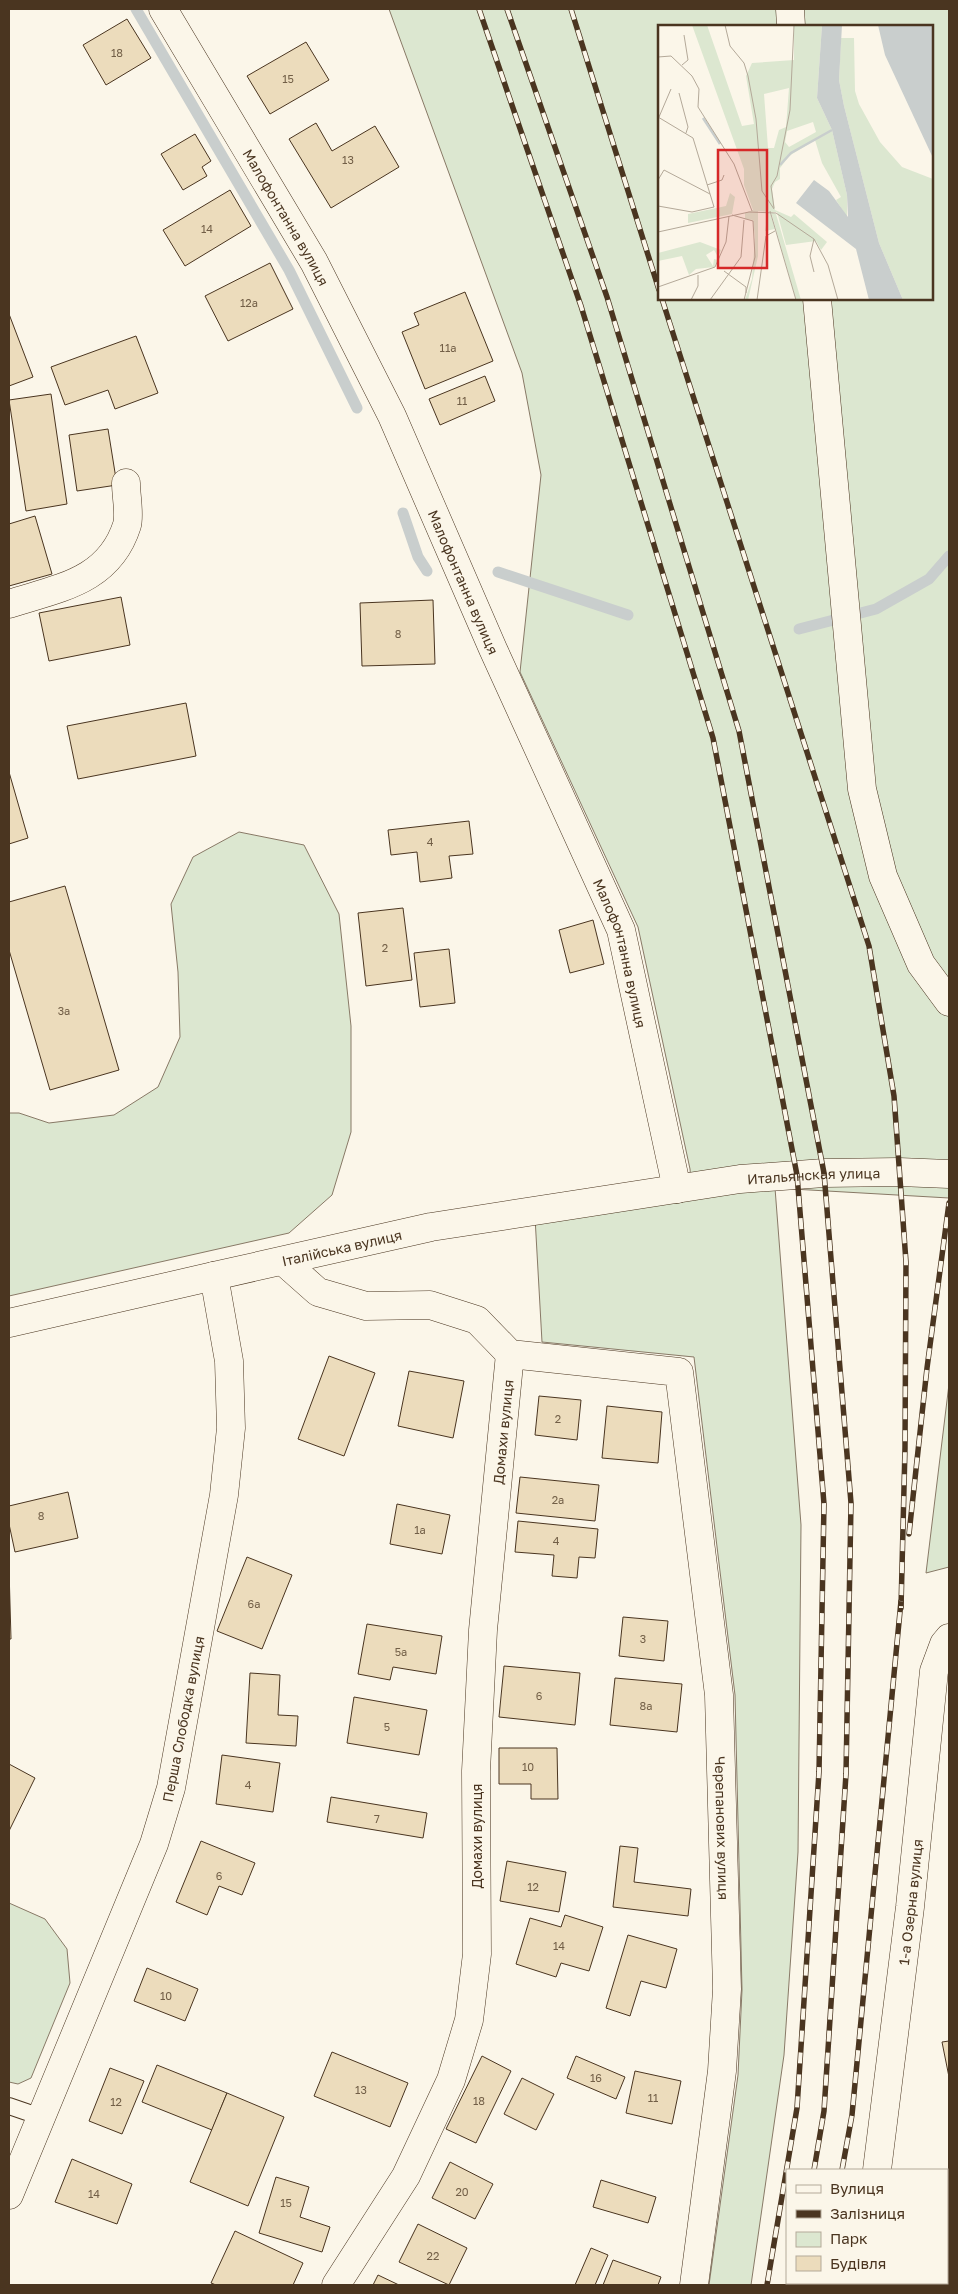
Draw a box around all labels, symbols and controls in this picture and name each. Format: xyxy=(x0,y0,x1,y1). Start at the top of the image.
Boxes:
inset map xyxy=(658,25,933,300)
house number: 18 xyxy=(111,46,123,59)
house number: 15 xyxy=(282,72,294,85)
street label: Малофонтанна вулиця xyxy=(240,146,333,288)
house number: 13 xyxy=(342,153,354,166)
house number: 14 xyxy=(201,222,213,235)
house number: 12а xyxy=(240,296,258,309)
house number: 11а xyxy=(440,341,456,354)
house number: 11 xyxy=(457,394,467,407)
street label: Малофонтанна вулиця xyxy=(425,507,503,657)
house number: 8 xyxy=(395,627,402,640)
house number: 4 xyxy=(427,835,434,848)
street label: Малофонтанна вулиця xyxy=(590,876,650,1029)
house number: 2 xyxy=(382,941,388,954)
house number: 3а xyxy=(58,1004,70,1017)
street label: Итальянская улица xyxy=(747,1164,880,1187)
street label: Італійська вулиця xyxy=(280,1225,403,1269)
street label: Домахи вулиця xyxy=(489,1379,516,1485)
house number: 2 xyxy=(555,1412,561,1425)
house number: 2а xyxy=(552,1493,564,1506)
house number: 8 xyxy=(38,1509,45,1522)
house number: 1а xyxy=(414,1523,426,1536)
house number: 4 xyxy=(553,1534,560,1547)
house number: 6а xyxy=(248,1597,260,1610)
house number: 3 xyxy=(640,1632,646,1645)
street label: Перша Слободка вулиця xyxy=(159,1635,207,1803)
house number: 5а xyxy=(395,1645,407,1658)
house number: 6 xyxy=(536,1689,543,1702)
house number: 8а xyxy=(640,1699,652,1712)
house number: 5 xyxy=(384,1720,390,1733)
street label: Черепанових вулиця xyxy=(712,1756,733,1900)
house number: 10 xyxy=(522,1760,534,1773)
house number: 4 xyxy=(245,1778,252,1791)
street label: Домахи вулиця xyxy=(468,1784,485,1888)
house number: 7 xyxy=(374,1812,380,1825)
street label: 1-а Озерна вулиця xyxy=(894,1838,925,1966)
house number: 6 xyxy=(216,1869,223,1882)
house number: 12 xyxy=(527,1880,539,1893)
house number: 14 xyxy=(553,1939,565,1952)
house number: 10 xyxy=(160,1989,172,2002)
house number: 16 xyxy=(590,2071,602,2084)
house number: 13 xyxy=(355,2083,367,2096)
house number: 11 xyxy=(648,2091,658,2104)
house number: 18 xyxy=(473,2094,485,2107)
house number: 12 xyxy=(110,2095,122,2108)
legend xyxy=(786,2169,948,2284)
text: Вулиця xyxy=(830,2179,884,2197)
house number: 20 xyxy=(455,2185,469,2198)
house number: 14 xyxy=(88,2187,100,2200)
house number: 15 xyxy=(280,2196,292,2209)
text: Залізниця xyxy=(830,2204,905,2222)
text: Парк xyxy=(830,2229,868,2247)
house number: 22 xyxy=(427,2249,439,2262)
text: Будівля xyxy=(830,2254,886,2272)

